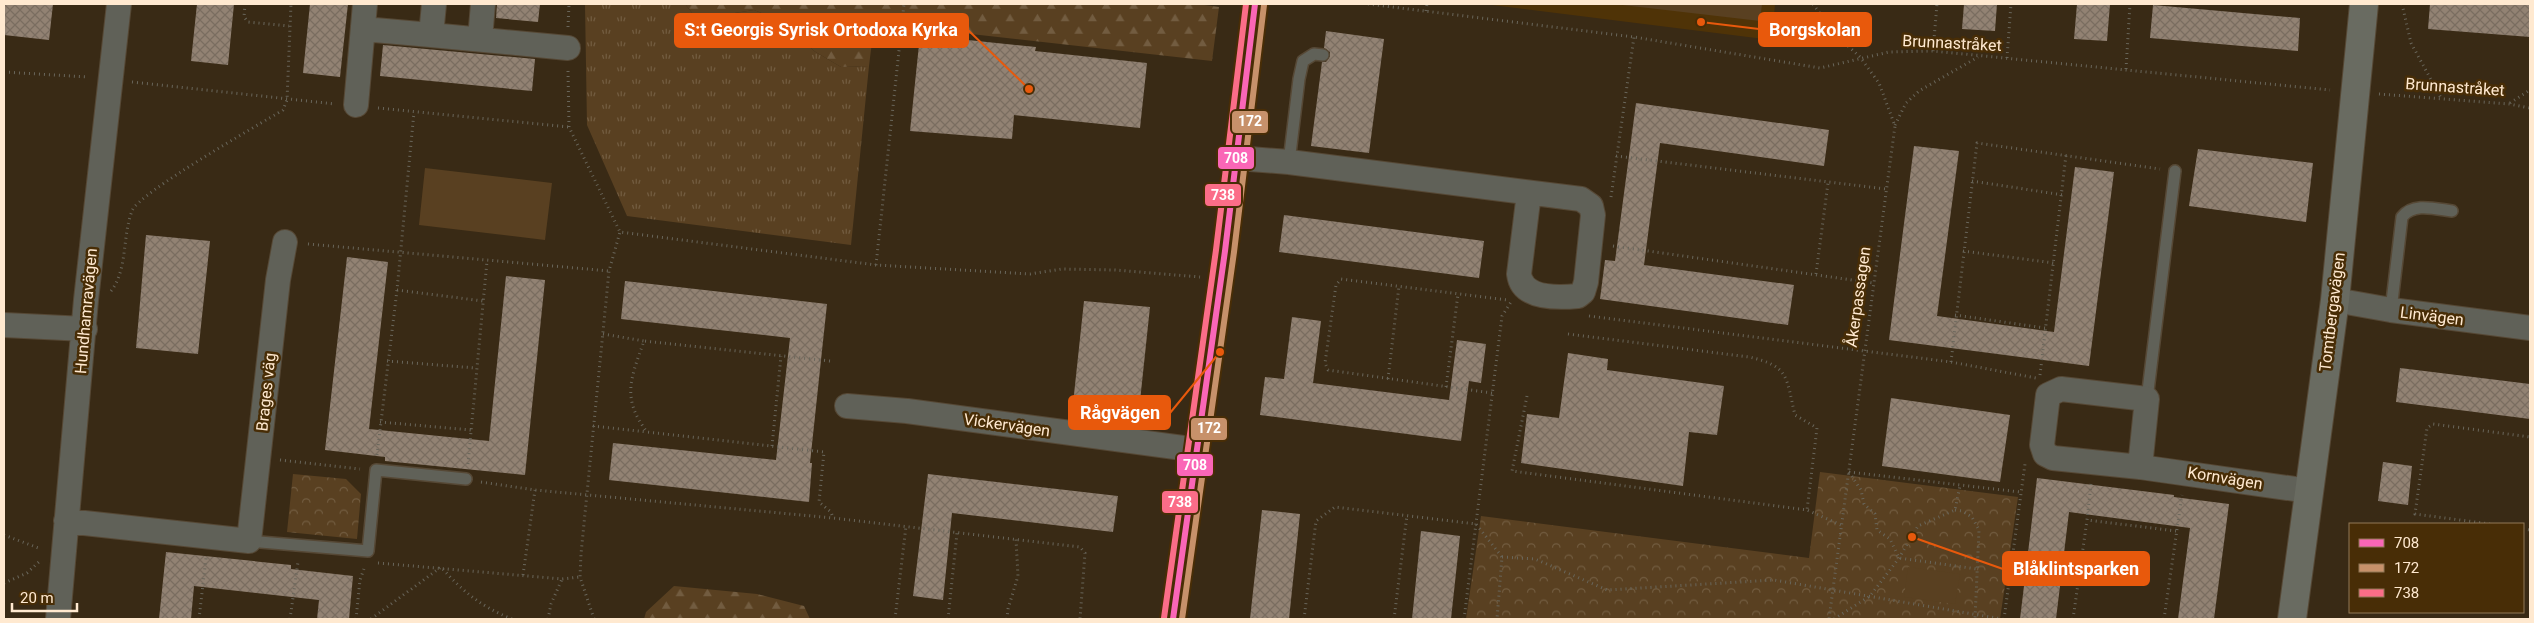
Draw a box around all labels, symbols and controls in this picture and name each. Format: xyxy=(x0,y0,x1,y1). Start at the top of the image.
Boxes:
callout: Borgskolan xyxy=(1759,13,1871,46)
callout: S:t Georgis Syrisk Ortodoxa Kyrka xyxy=(675,14,968,47)
text: S:t Georgis Syrisk Ortodoxa Kyrka xyxy=(684,19,958,40)
text: Borgskolan xyxy=(1769,19,1861,40)
street label: Brunnastråket xyxy=(1902,31,2002,55)
street label: Brunnastråket xyxy=(2405,74,2505,100)
line badge: 172 xyxy=(1231,110,1269,134)
text: 172 xyxy=(1238,113,1262,129)
line badge: 708 xyxy=(1217,146,1255,170)
text: 708 xyxy=(1224,150,1248,166)
line badge: 738 xyxy=(1204,183,1242,207)
text: 738 xyxy=(1211,187,1235,203)
street label: Åkerpassagen xyxy=(1841,245,1874,349)
street label: Hundhamravägen xyxy=(71,247,101,375)
street label: Tomtbergavägen xyxy=(2315,251,2349,373)
street label: Linvägen xyxy=(2399,303,2465,329)
street label: Brages väg xyxy=(252,352,280,432)
callout: Rågvägen xyxy=(1069,396,1170,429)
text: Rågvägen xyxy=(1080,402,1160,423)
street label: Vickervägen xyxy=(963,410,1051,440)
line badge: 172 xyxy=(1190,417,1228,441)
text: 172 xyxy=(1197,420,1221,436)
line badge: 708 xyxy=(1176,453,1214,477)
text: 708 xyxy=(1183,457,1207,473)
street label: Kornvägen xyxy=(2186,463,2264,493)
line badge: 738 xyxy=(1161,490,1199,514)
text: 738 xyxy=(1168,494,1192,510)
legend xyxy=(2349,523,2524,613)
text: 708 xyxy=(2394,534,2419,552)
callout: Blåklintsparken xyxy=(2003,552,2149,585)
text: Blåklintsparken xyxy=(2013,558,2139,579)
text: 172 xyxy=(2394,559,2419,577)
scale bar xyxy=(12,580,78,612)
text: 738 xyxy=(2394,584,2419,602)
text: 20 m xyxy=(20,589,54,607)

